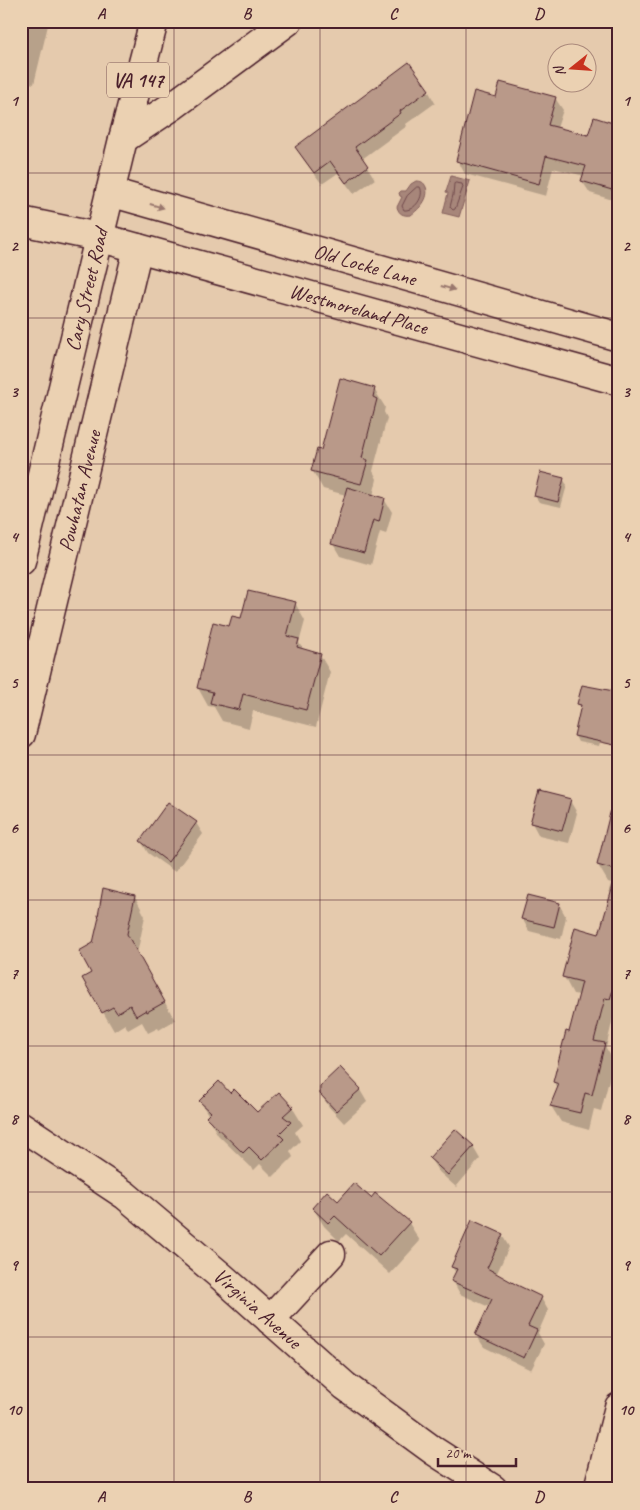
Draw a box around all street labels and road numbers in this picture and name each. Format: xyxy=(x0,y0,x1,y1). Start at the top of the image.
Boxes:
road number: VA 147 xyxy=(107,62,169,98)
street label: Cary Street Road xyxy=(59,223,115,354)
street label: Old Locke Lane xyxy=(311,238,421,292)
street label: Westmoreland Place xyxy=(287,278,432,341)
street label: Powhatan Avenue xyxy=(52,427,107,554)
street label: Virginia Avenue xyxy=(208,1262,308,1356)

